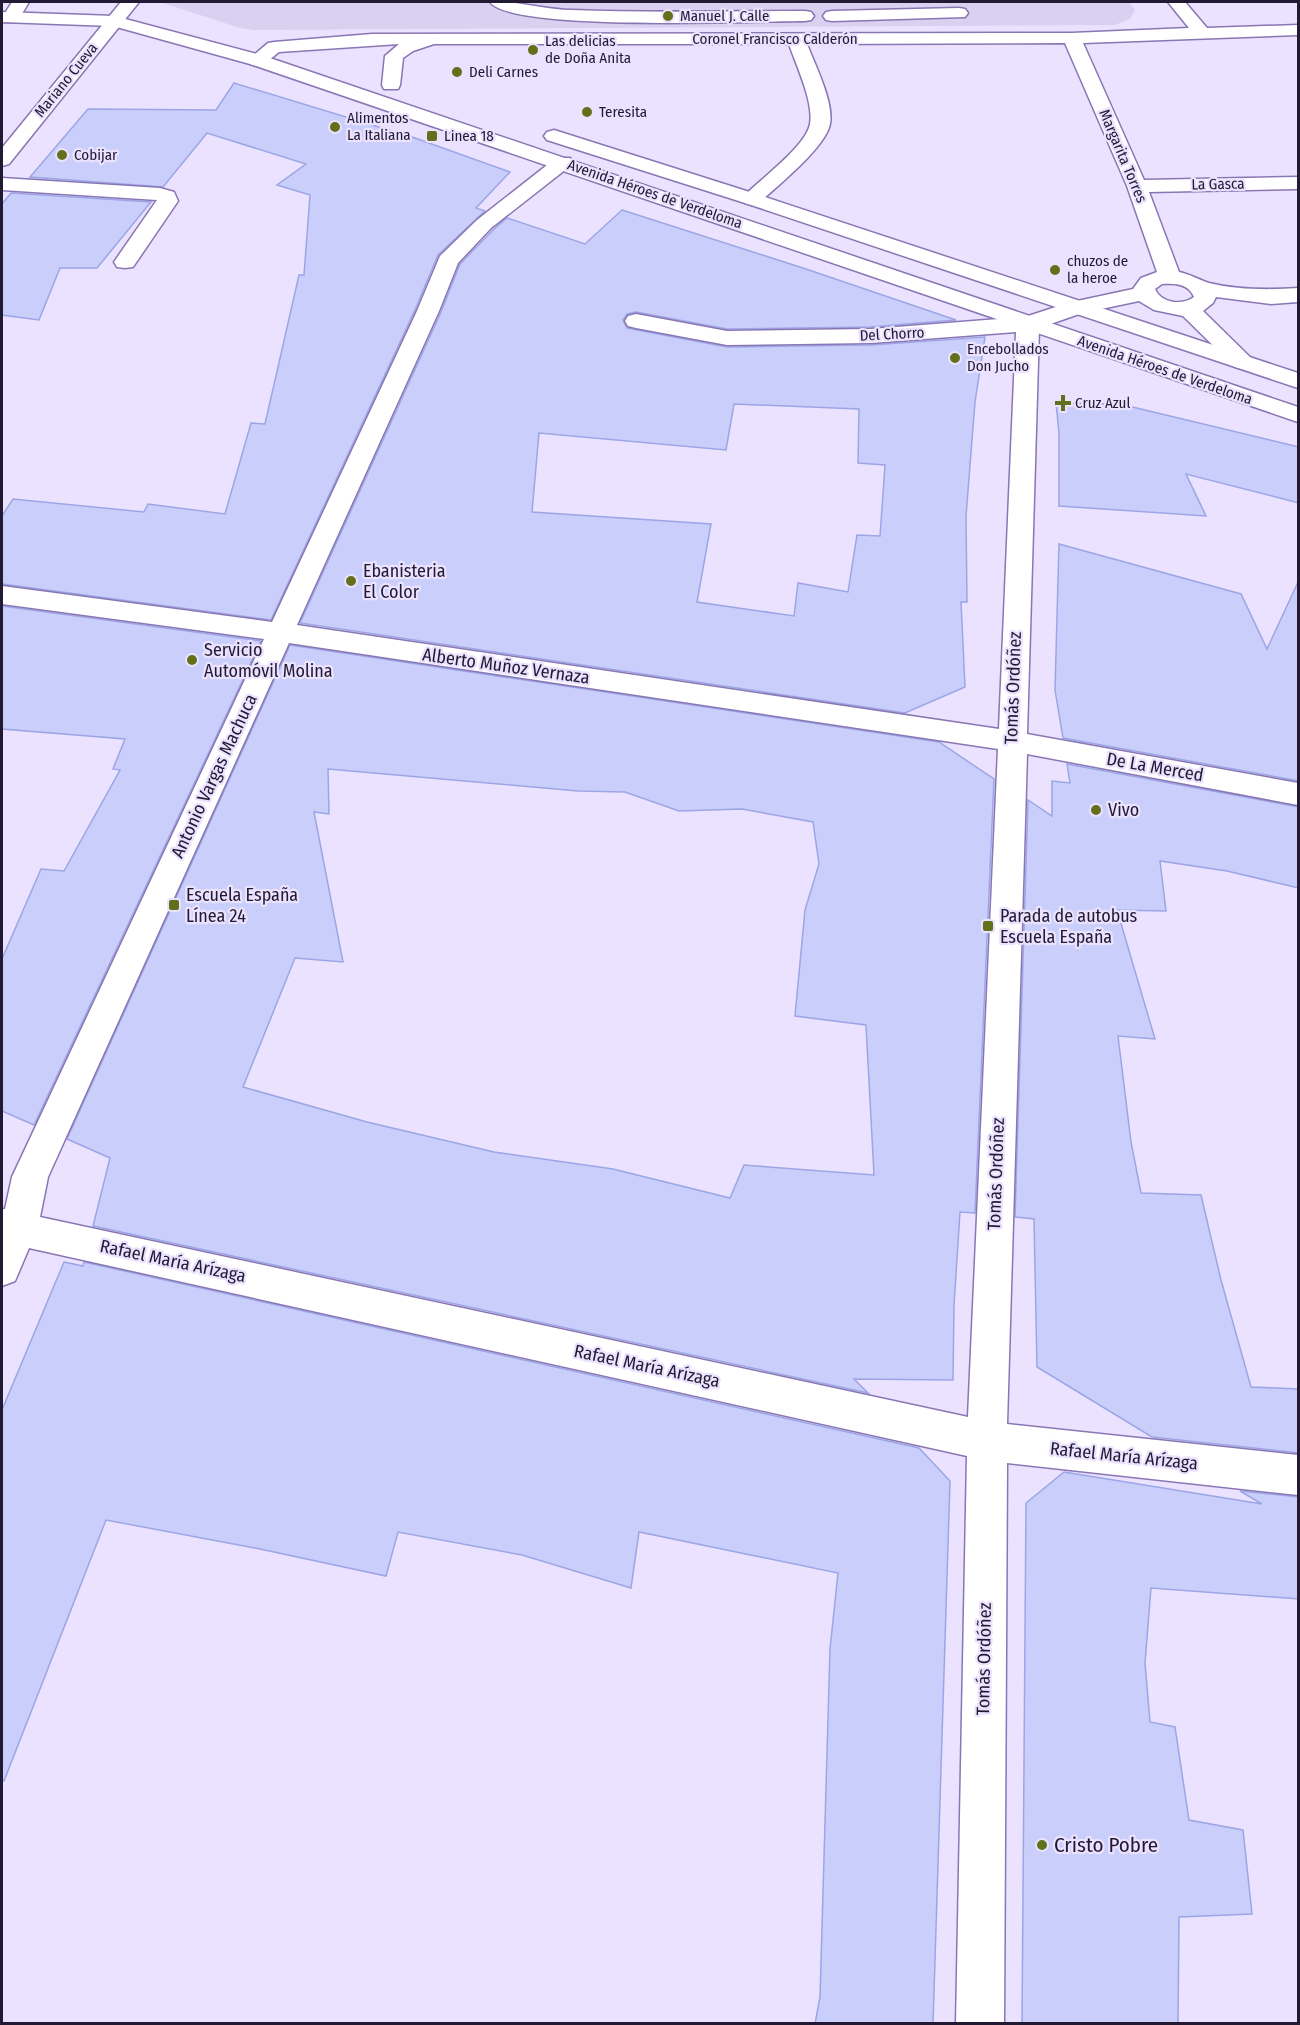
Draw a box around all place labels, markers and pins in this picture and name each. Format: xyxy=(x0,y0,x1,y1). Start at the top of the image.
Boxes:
place label: Manuel J. Calle xyxy=(680,7,769,25)
marker: Manuel J. Calle xyxy=(661,9,675,23)
place label: Las delicias de Doña Anita xyxy=(545,32,631,67)
marker: Las delicias de Doña Anita xyxy=(526,43,540,57)
place label: Deli Carnes xyxy=(469,63,538,81)
marker: Deli Carnes xyxy=(450,65,464,79)
place label: Teresita xyxy=(599,103,647,121)
marker: Teresita xyxy=(580,105,594,119)
place label: Alimentos La Italiana xyxy=(347,109,411,144)
marker: Alimentos La Italiana xyxy=(328,120,342,134)
place label: Linea 18 xyxy=(444,127,494,145)
marker: Linea 18 xyxy=(425,129,439,143)
place label: Cobijar xyxy=(74,146,118,164)
marker: Cobijar xyxy=(55,148,69,162)
place label: chuzos de la heroe xyxy=(1067,252,1128,287)
marker: chuzos de la heroe xyxy=(1048,263,1062,277)
place label: Encebollados Don Jucho xyxy=(967,340,1049,375)
marker: Encebollados Don Jucho xyxy=(948,351,962,365)
place label: Cruz Azul xyxy=(1075,394,1130,412)
marker: Cruz Azul xyxy=(1056,396,1070,410)
place label: Ebanisteria El Color xyxy=(363,560,446,603)
marker: Ebanisteria El Color xyxy=(344,574,358,588)
place label: Servicio Automóvil Molina xyxy=(204,639,333,682)
marker: Servicio Automóvil Molina xyxy=(185,653,199,667)
place label: Vivo xyxy=(1108,799,1139,821)
marker: Vivo xyxy=(1089,803,1103,817)
place label: Escuela España Línea 24 xyxy=(186,884,298,927)
marker: Escuela España Línea 24 xyxy=(167,898,181,912)
place label: Parada de autobus Escuela España xyxy=(1000,905,1138,948)
marker: Parada de autobus Escuela España xyxy=(981,919,995,933)
place label: Cristo Pobre xyxy=(1054,1832,1158,1858)
marker: Cristo Pobre xyxy=(1035,1838,1049,1852)

